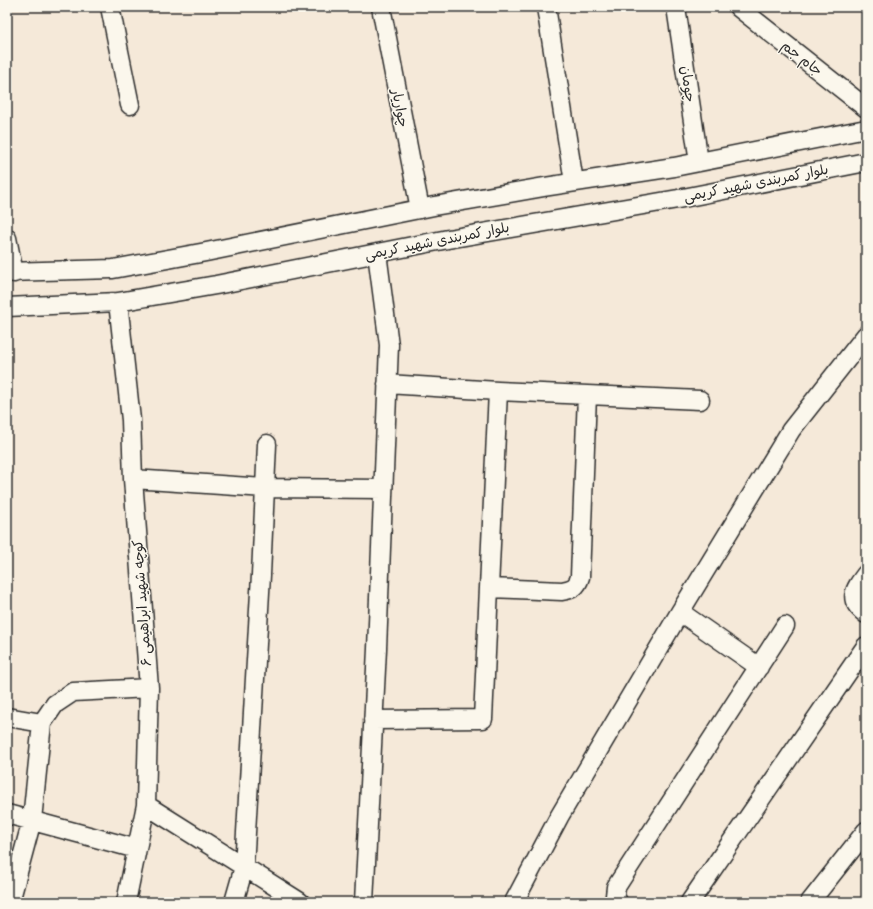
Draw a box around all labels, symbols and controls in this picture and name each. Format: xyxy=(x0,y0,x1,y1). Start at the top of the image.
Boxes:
street label: جام جم xyxy=(776,34,828,82)
street label: چومان xyxy=(673,64,703,104)
street label: چواریار xyxy=(384,86,416,129)
street label: بلوار کمربندی شهید کریمی xyxy=(682,157,830,209)
street label: بلوار کمربندی شهید کریمی xyxy=(363,215,511,267)
street label: کوچه شهید ابراهیمی ۶ xyxy=(125,539,159,667)

